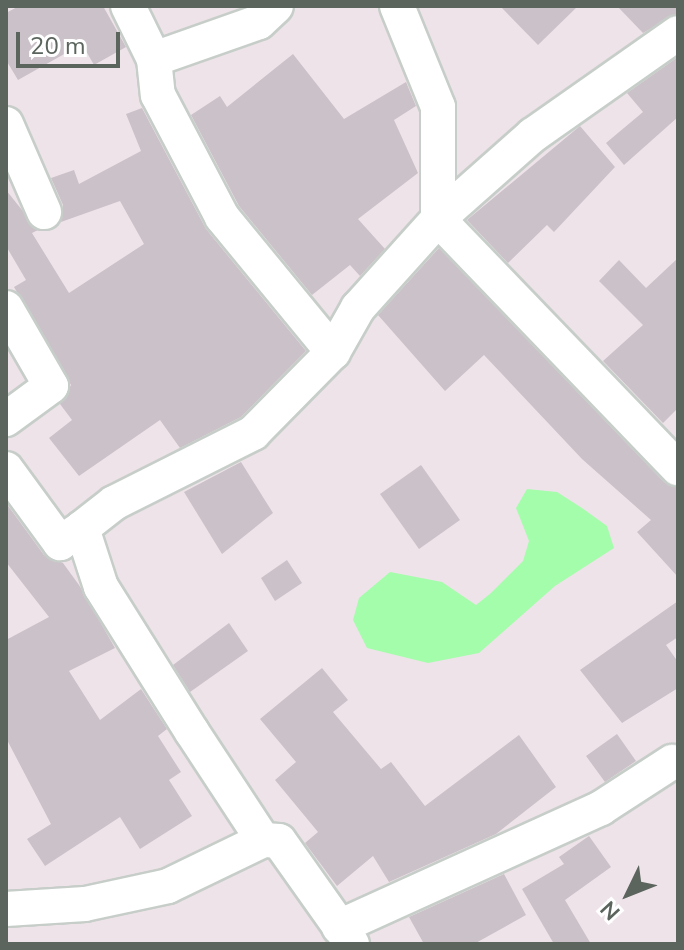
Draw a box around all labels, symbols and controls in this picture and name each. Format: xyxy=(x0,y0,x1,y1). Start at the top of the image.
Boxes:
scale bar xyxy=(20,16,124,66)
text: 20 m xyxy=(30,30,86,62)
north arrow xyxy=(588,854,668,934)
text: N xyxy=(594,894,627,927)

